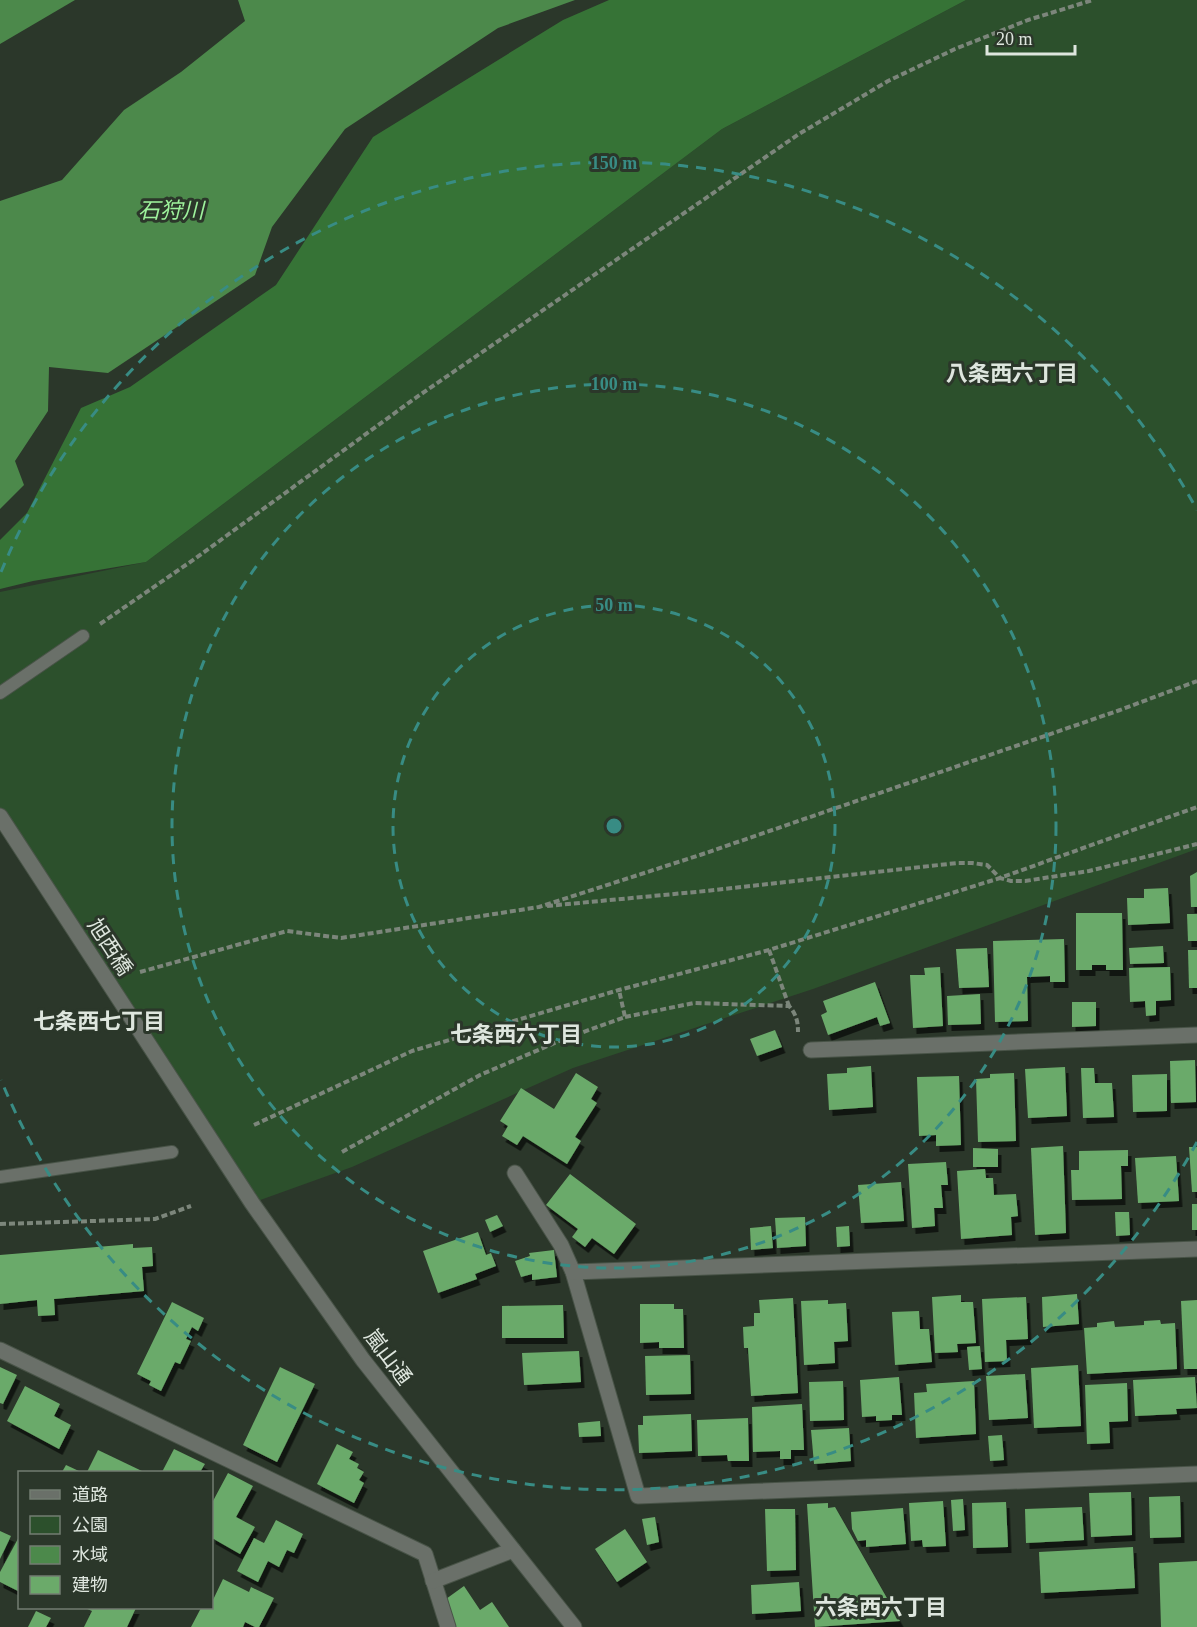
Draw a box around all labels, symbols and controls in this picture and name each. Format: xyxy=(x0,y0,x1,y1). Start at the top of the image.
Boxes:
scale bar xyxy=(987,18,1076,56)
text: 20 m xyxy=(996,29,1033,49)
text: 150 m xyxy=(591,153,637,173)
water label: 石狩川 xyxy=(138,198,206,223)
district label: 八条西六丁目 xyxy=(946,361,1078,386)
text: 100 m xyxy=(591,374,637,394)
text: 50 m xyxy=(595,595,633,615)
centre of rings xyxy=(604,816,624,836)
street label: 旭西橋 xyxy=(83,914,137,980)
district label: 七条西七丁目 xyxy=(33,1009,165,1034)
district label: 七条西六丁目 xyxy=(450,1022,582,1047)
street label: 嵐山通 xyxy=(359,1325,417,1389)
legend xyxy=(18,1471,213,1609)
text: 道路 xyxy=(72,1485,108,1505)
text: 公園 xyxy=(72,1515,108,1535)
text: 水域 xyxy=(72,1545,108,1565)
text: 建物 xyxy=(72,1575,108,1595)
district label: 六条西六丁目 xyxy=(815,1595,947,1620)

